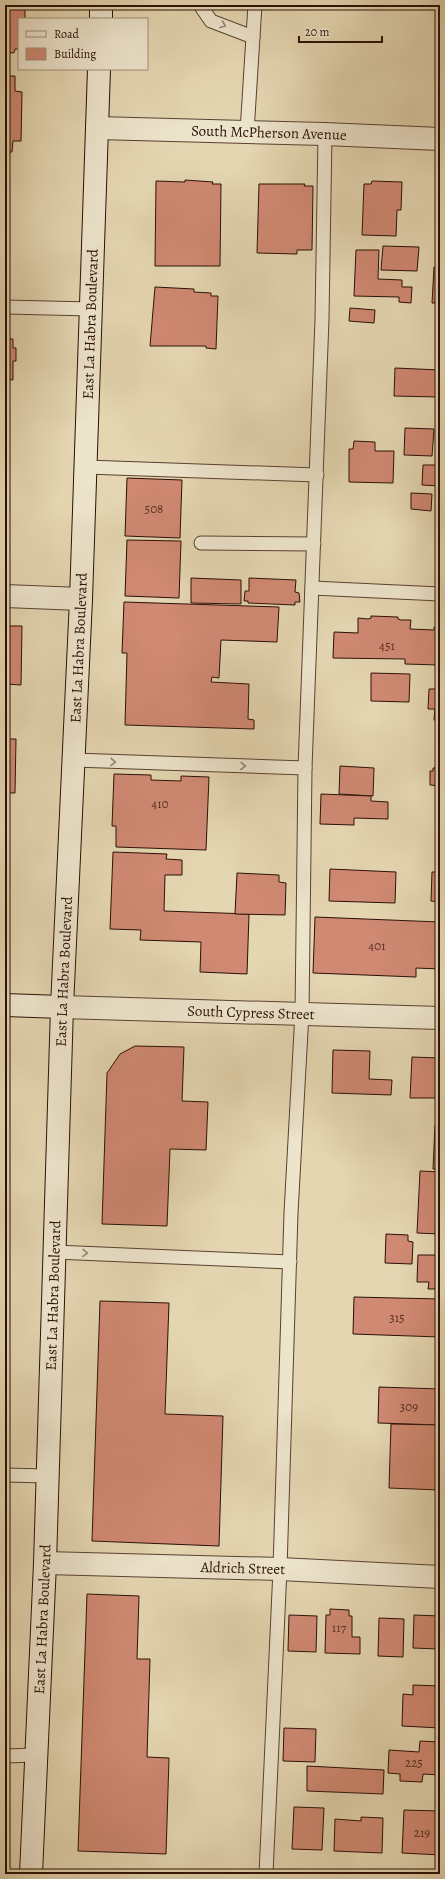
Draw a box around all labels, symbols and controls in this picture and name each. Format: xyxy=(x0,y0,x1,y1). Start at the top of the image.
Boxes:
legend xyxy=(18,18,148,70)
scale bar xyxy=(299,18,382,44)
one-way arrow xyxy=(219,21,226,29)
text: 20 m xyxy=(305,24,329,40)
text: Road xyxy=(54,26,80,42)
text: Building xyxy=(54,46,96,62)
street label: South McPherson Avenue xyxy=(191,120,347,145)
street label: East La Habra Boulevard xyxy=(78,248,103,400)
house number: 508 xyxy=(145,500,163,517)
street label: East La Habra Boulevard xyxy=(65,572,92,724)
house number: 451 xyxy=(379,637,396,654)
one-way arrow xyxy=(110,757,116,766)
one-way arrow xyxy=(240,762,246,770)
house number: 410 xyxy=(151,795,169,812)
street label: East La Habra Boulevard xyxy=(51,895,77,1047)
house number: 401 xyxy=(368,937,386,954)
street label: South Cypress Street xyxy=(187,1001,315,1024)
street label: East La Habra Boulevard xyxy=(41,1219,66,1371)
one-way arrow xyxy=(82,1249,88,1258)
house number: 315 xyxy=(389,1309,405,1326)
house number: 309 xyxy=(400,1398,418,1415)
street label: East La Habra Boulevard xyxy=(29,1543,56,1695)
street label: Aldrich Street xyxy=(199,1557,286,1579)
house number: 117 xyxy=(332,1619,347,1636)
house number: 225 xyxy=(405,1754,423,1771)
house number: 219 xyxy=(414,1824,430,1841)

